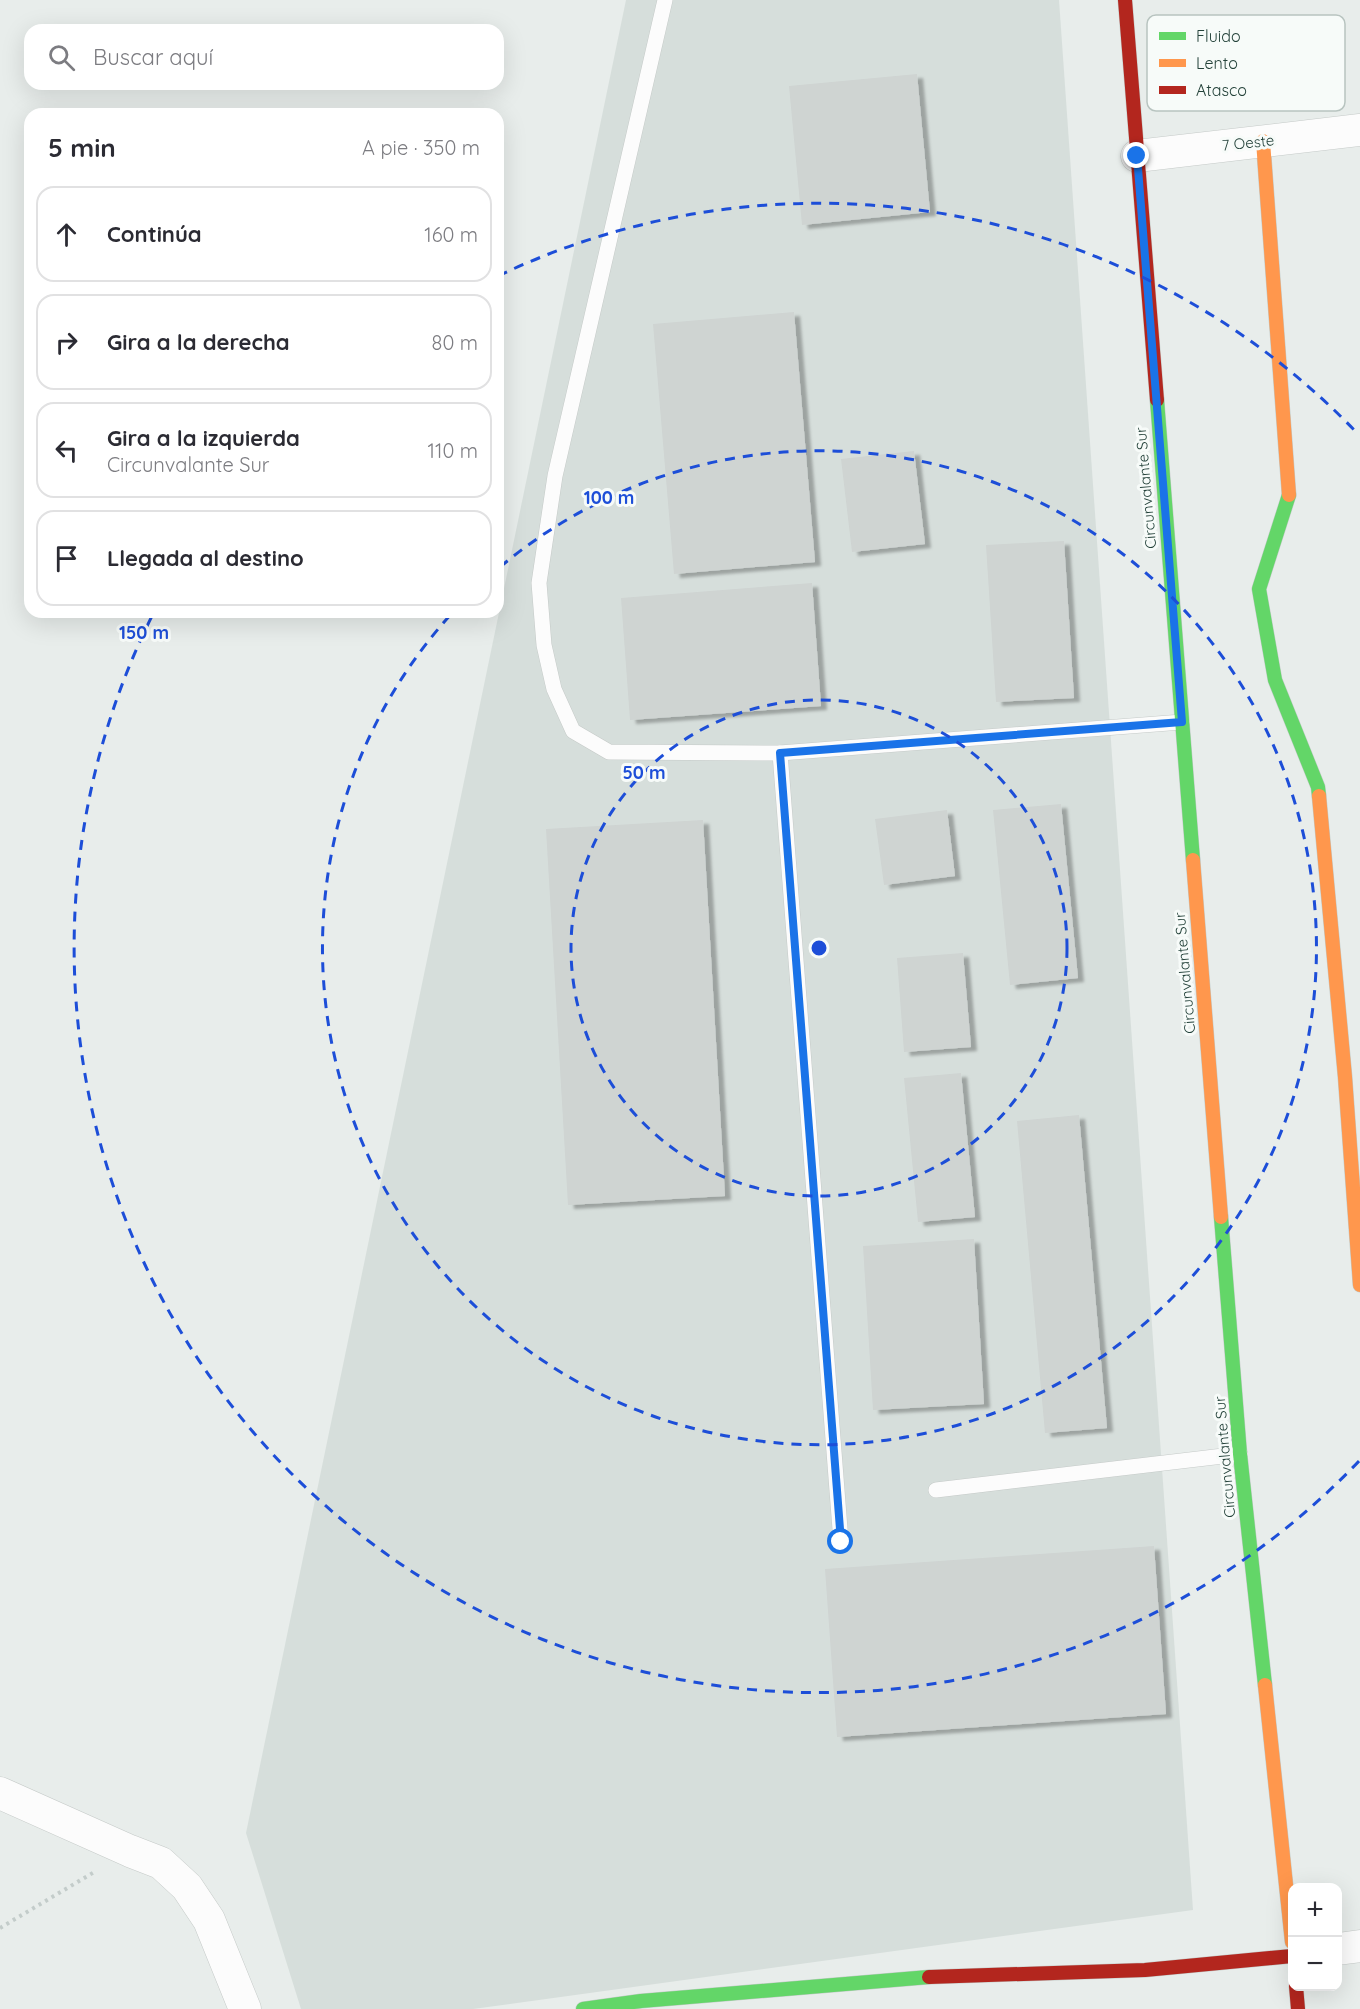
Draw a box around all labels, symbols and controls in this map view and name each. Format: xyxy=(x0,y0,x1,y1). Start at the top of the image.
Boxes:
legend xyxy=(1147,15,1345,111)
search box xyxy=(24,24,504,90)
text: Fluido xyxy=(1196,26,1241,46)
icon: search xyxy=(45,41,78,74)
text: Buscar aquí xyxy=(93,43,213,71)
text: Lento xyxy=(1196,53,1238,73)
text: Atasco xyxy=(1196,80,1247,100)
street label: 7 Oeste xyxy=(1221,130,1275,155)
text: 5 min xyxy=(48,131,116,164)
text: A pie · 350 m xyxy=(362,135,480,160)
route end xyxy=(1123,142,1149,168)
icon: ahead xyxy=(50,218,83,251)
text: Continúa xyxy=(107,220,202,248)
text: 160 m xyxy=(424,222,478,247)
icon: right xyxy=(50,326,83,359)
text: Gira a la derecha xyxy=(107,328,290,356)
text: 80 m xyxy=(432,330,478,355)
text: Gira a la izquierda xyxy=(107,424,300,452)
street label: Circunvalante Sur xyxy=(1131,426,1160,550)
icon: left xyxy=(50,434,83,467)
text: 110 m xyxy=(428,438,478,463)
text: Circunvalante Sur xyxy=(107,452,270,477)
text: 100 m xyxy=(584,486,634,509)
icon: arrive xyxy=(50,542,83,575)
text: Llegada al destino xyxy=(107,544,304,572)
text: 150 m xyxy=(119,621,169,644)
text: 50 m xyxy=(622,761,666,784)
street label: Circunvalante Sur xyxy=(1170,911,1199,1035)
centre of rings xyxy=(809,938,829,958)
street label: Circunvalante Sur xyxy=(1210,1395,1239,1519)
route start xyxy=(827,1528,853,1554)
map controls xyxy=(1288,1883,1342,1991)
button: + xyxy=(1288,1883,1342,1937)
button: − xyxy=(1288,1937,1342,1991)

